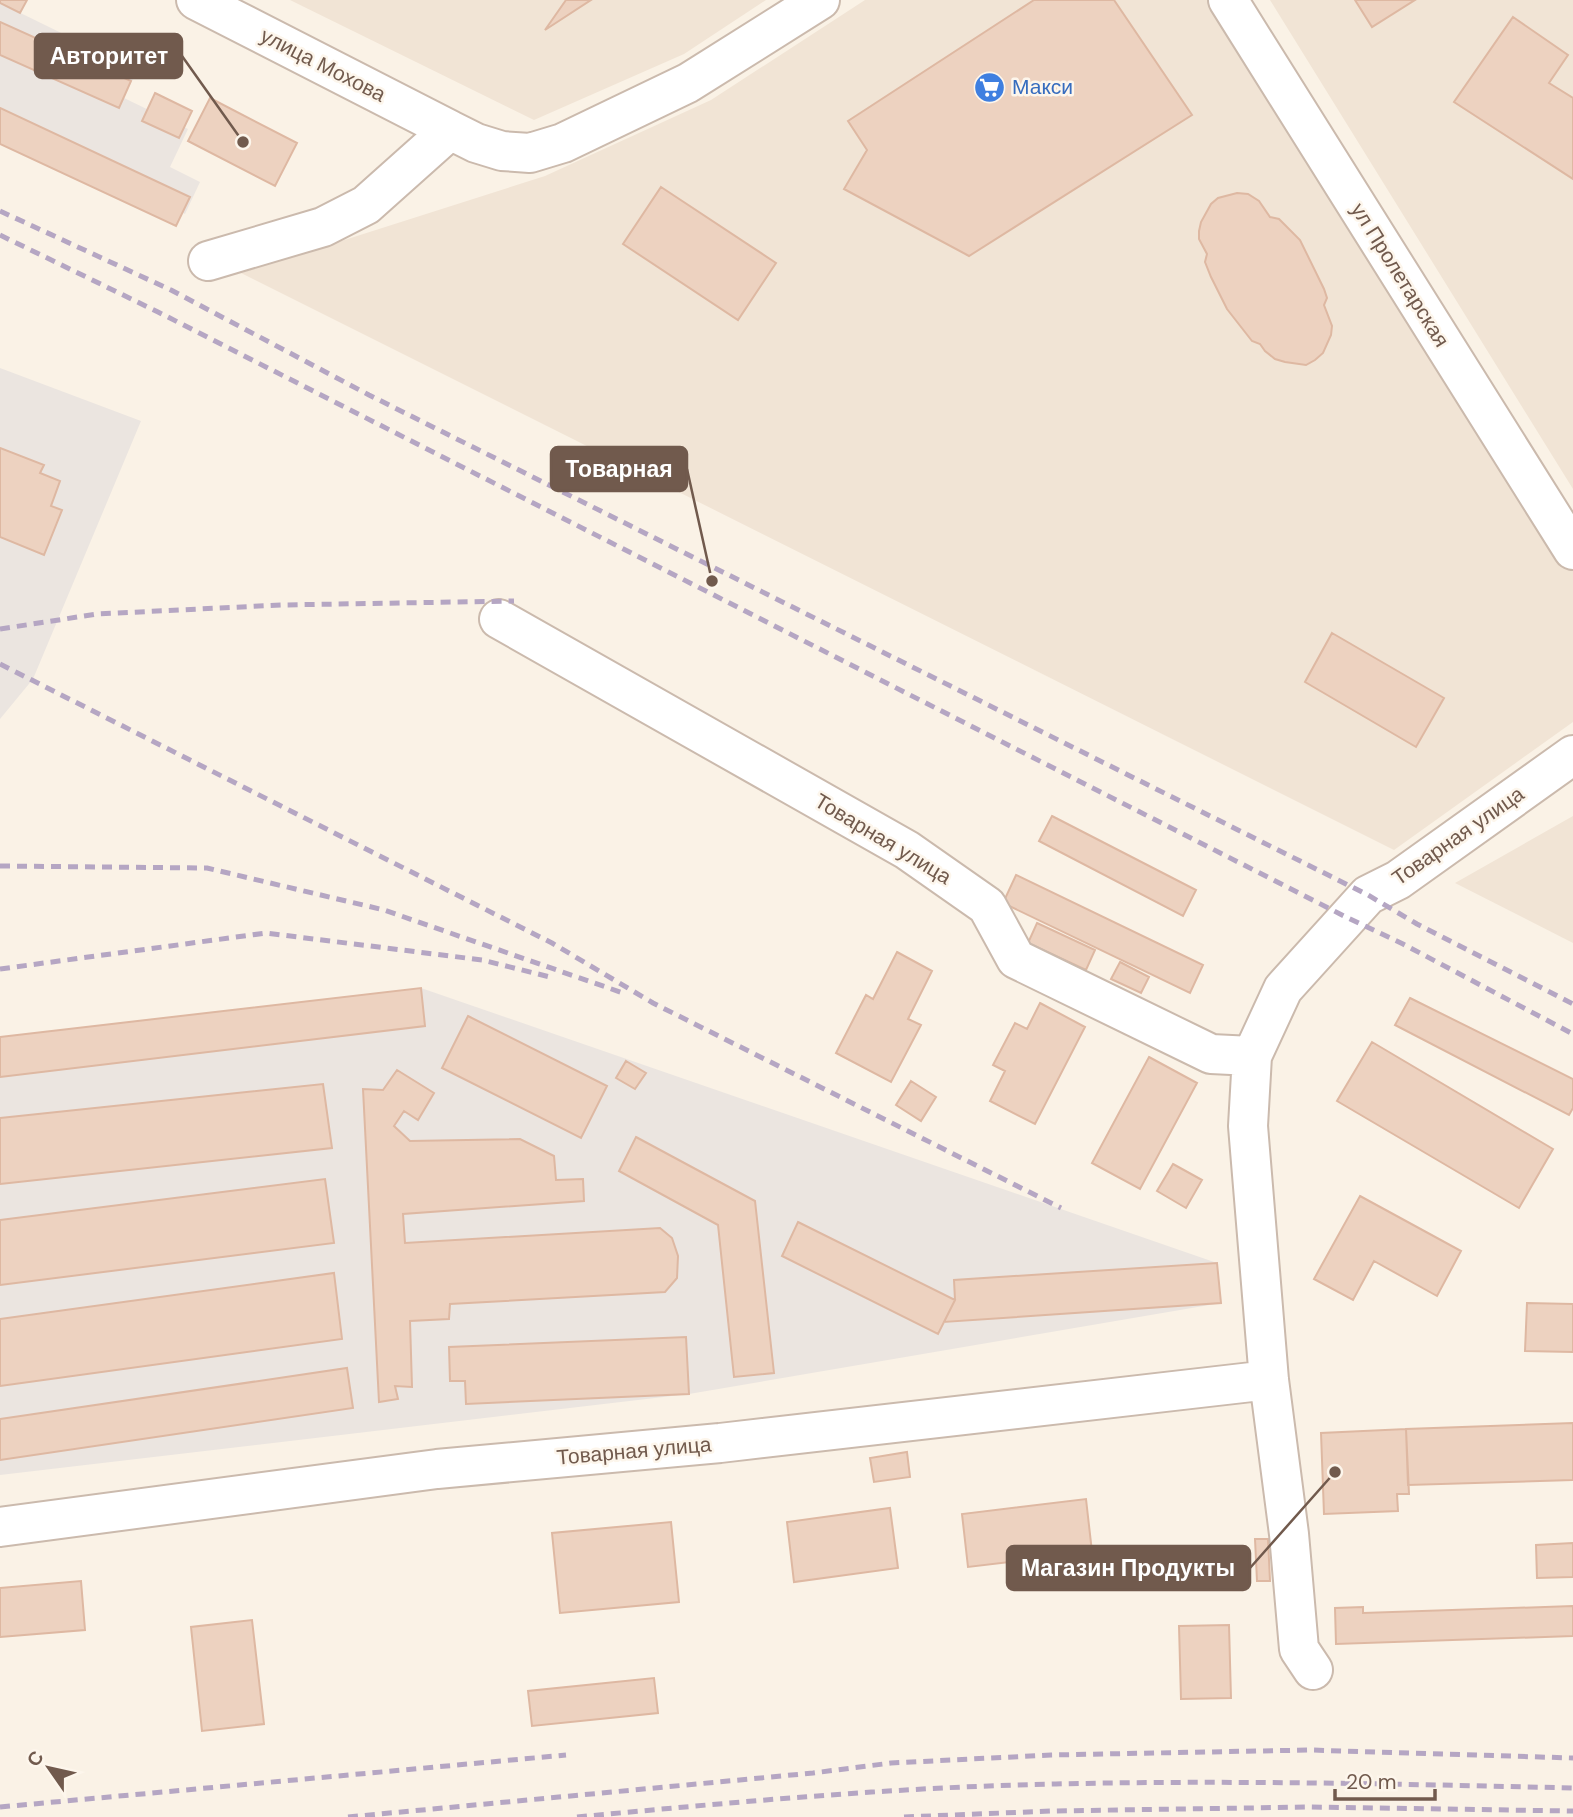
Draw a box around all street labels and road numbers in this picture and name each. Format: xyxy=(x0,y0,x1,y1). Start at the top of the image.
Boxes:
street label: улица Мохова xyxy=(256,21,391,109)
street label: ул Пролетарская xyxy=(1344,198,1456,352)
street label: Товарная улица xyxy=(1386,780,1530,892)
street label: Товарная улица xyxy=(809,787,957,891)
street label: Товарная улица xyxy=(556,1430,713,1472)

